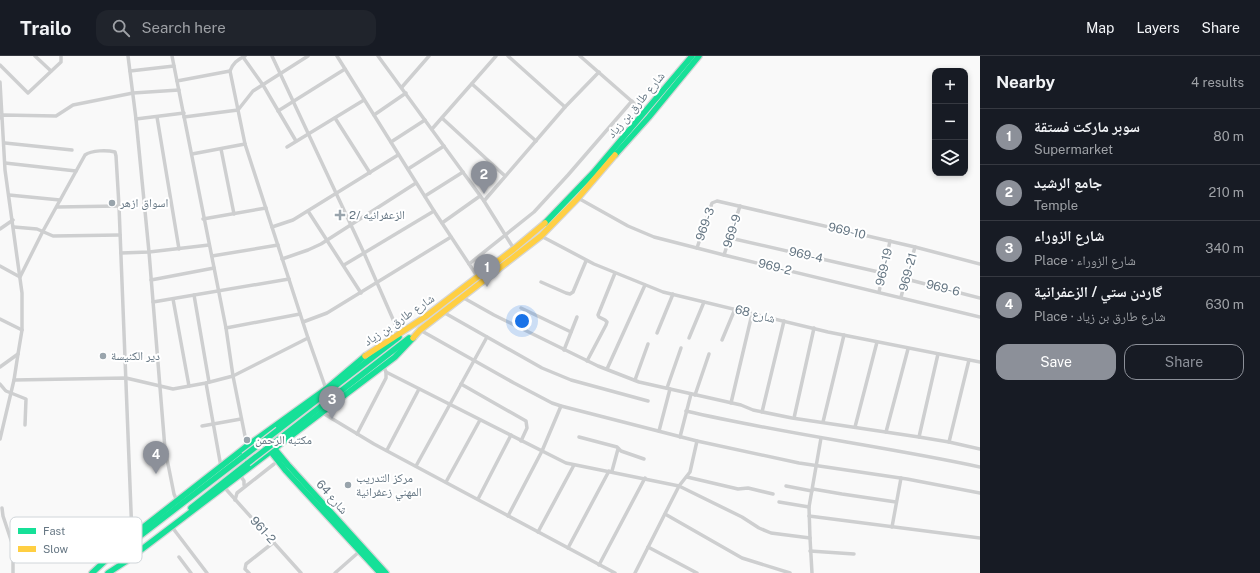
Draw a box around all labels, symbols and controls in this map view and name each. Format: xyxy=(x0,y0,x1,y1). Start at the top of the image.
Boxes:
search box xyxy=(96,10,376,46)
text: Trailo xyxy=(20,17,72,39)
icon: search xyxy=(110,17,132,39)
text: Search here xyxy=(142,19,226,36)
text: Map xyxy=(1086,20,1114,36)
text: Layers xyxy=(1136,20,1180,36)
text: Share xyxy=(1202,20,1240,36)
map controls xyxy=(932,68,968,176)
button: + xyxy=(932,68,968,104)
street label: شارع طارق بن زياد xyxy=(604,69,669,142)
text: Nearby xyxy=(996,72,1055,92)
text: 4 results xyxy=(1191,75,1244,90)
button: − xyxy=(932,104,968,140)
text: سوبر ماركت فستقة xyxy=(1034,118,1140,135)
text: 1 xyxy=(1006,129,1012,144)
text: 80 m xyxy=(1213,129,1244,144)
button: layers xyxy=(932,140,968,176)
text: Supermarket xyxy=(1034,142,1113,157)
pin: 2 xyxy=(471,161,497,194)
text: جامع الرشيد xyxy=(1034,174,1102,191)
text: 2 xyxy=(1005,185,1013,200)
text: 210 m xyxy=(1209,185,1244,200)
place label: اسواق ازهر xyxy=(119,196,168,210)
marker: اسواق ازهر xyxy=(107,198,117,208)
text: Temple xyxy=(1034,198,1078,213)
street label: 969-3 xyxy=(693,205,717,243)
place label: الزعفرانيه /2 xyxy=(349,208,405,222)
marker: الزعفرانيه /2 xyxy=(334,209,346,221)
street label: 969-9 xyxy=(720,213,744,249)
street label: 969-10 xyxy=(827,220,867,242)
text: شارع الزوراء xyxy=(1034,227,1105,244)
text: 3 xyxy=(1005,241,1013,256)
text: 340 m xyxy=(1205,241,1244,256)
street label: 969-4 xyxy=(788,244,825,266)
street label: 969-19 xyxy=(873,247,895,287)
street label: 969-21 xyxy=(896,251,920,293)
text: Place · شارع الزوراء xyxy=(1034,253,1136,268)
pin: 1 xyxy=(474,254,500,287)
street label: 969-2 xyxy=(757,256,793,278)
street label: 969-6 xyxy=(925,277,961,299)
text: گاردن ستي / الزعفرانية xyxy=(1034,283,1162,300)
street label: شارع طارق بن زياد xyxy=(361,291,438,350)
text: 4 xyxy=(1005,297,1013,312)
text: 630 m xyxy=(1206,297,1244,312)
street label: شارع 68 xyxy=(733,302,777,327)
text: Place · شارع طارق بن زياد xyxy=(1034,309,1166,324)
your location xyxy=(512,311,532,331)
button: Save xyxy=(996,344,1116,380)
button: Share xyxy=(1124,344,1244,380)
place label: دير الكنيسة xyxy=(111,349,160,363)
marker: دير الكنيسة xyxy=(98,351,108,361)
pin: 3 xyxy=(319,386,345,419)
place label: مكتبه الرحمن xyxy=(255,433,312,447)
marker: مكتبه الرحمن xyxy=(242,435,252,445)
pin: 4 xyxy=(143,441,169,474)
place label: مركز التدريب المهني زعفرانية xyxy=(356,471,422,502)
street label: شارع 64 xyxy=(312,477,351,518)
marker: مركز التدريب المهني زعفرانية xyxy=(343,480,353,490)
street label: 961-2 xyxy=(247,514,279,546)
legend xyxy=(10,517,142,563)
text: Fast xyxy=(43,525,65,537)
text: Slow xyxy=(43,543,69,555)

